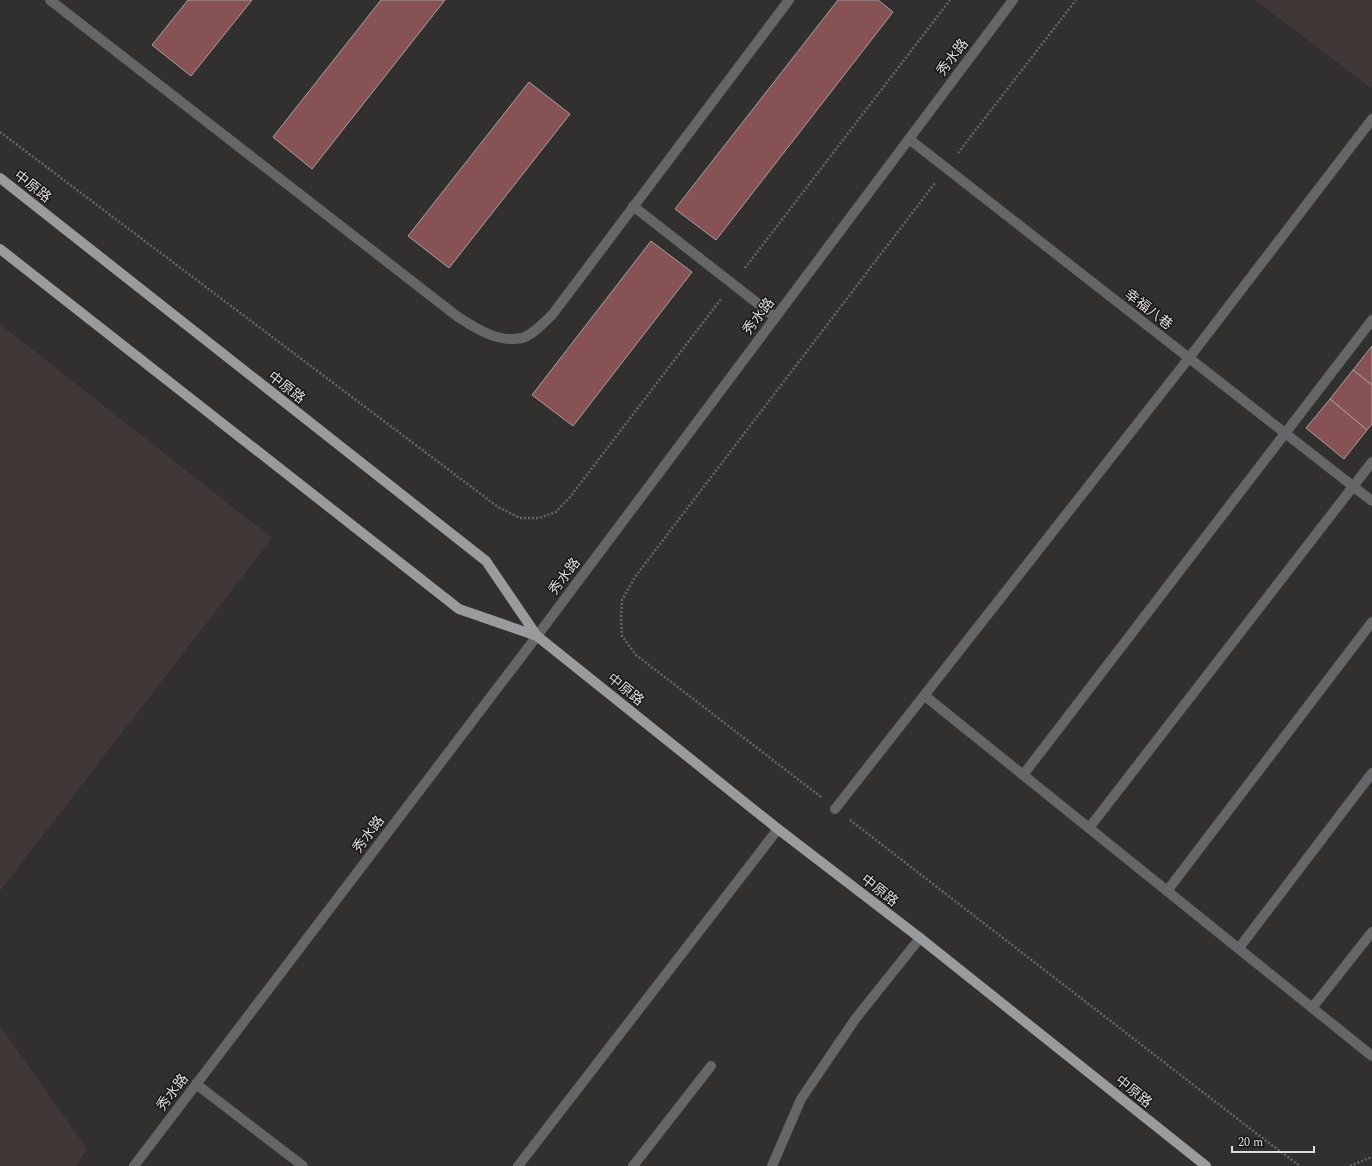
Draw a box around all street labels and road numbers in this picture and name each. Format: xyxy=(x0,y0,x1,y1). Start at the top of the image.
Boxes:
street label: 秀水路 xyxy=(931,34,973,80)
street label: 中原路 xyxy=(10,165,56,208)
street label: 幸福八巷 xyxy=(1120,284,1177,335)
street label: 秀水路 xyxy=(737,293,779,339)
street label: 中原路 xyxy=(264,366,310,409)
street label: 秀水路 xyxy=(543,553,585,599)
street label: 中原路 xyxy=(603,668,649,711)
street label: 秀水路 xyxy=(347,811,389,857)
street label: 中原路 xyxy=(857,869,903,912)
street label: 秀水路 xyxy=(151,1069,193,1115)
street label: 中原路 xyxy=(1111,1070,1157,1113)

